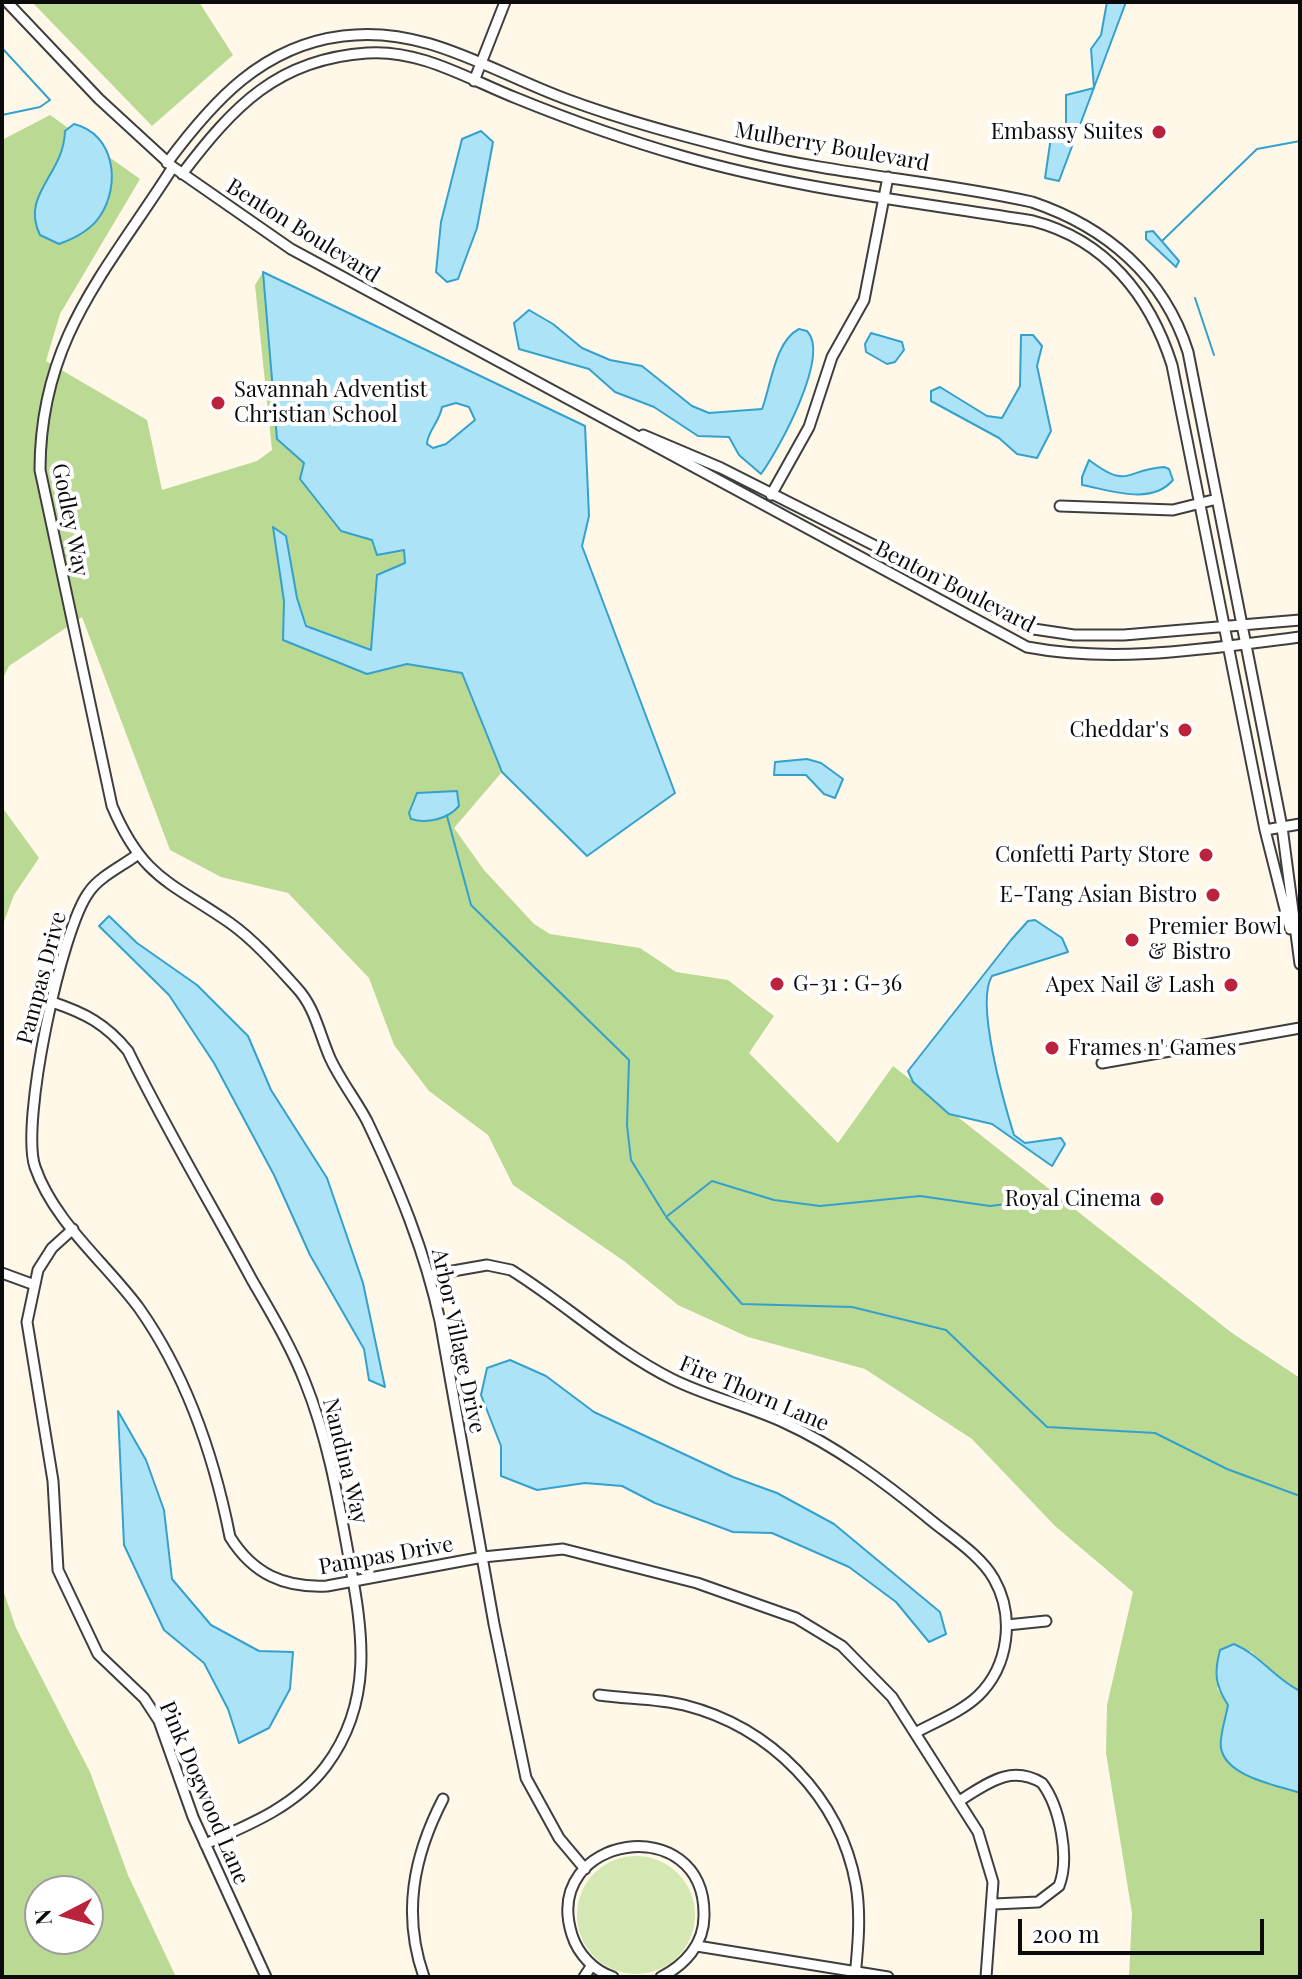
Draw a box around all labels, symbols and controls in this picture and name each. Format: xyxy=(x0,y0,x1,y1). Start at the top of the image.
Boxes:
street label: Mulberry Boulevard xyxy=(733,117,931,177)
place label: Embassy Suites xyxy=(991,119,1143,145)
marker: Embassy Suites xyxy=(1150,123,1168,141)
street label: Benton Boulevard xyxy=(221,173,385,289)
place label: Savannah Adventist Christian School xyxy=(234,377,427,428)
marker: Savannah Adventist Christian School xyxy=(209,394,227,412)
street label: Godley Way xyxy=(46,461,94,579)
street label: Benton Boulevard xyxy=(871,535,1039,639)
place label: Cheddar's xyxy=(1069,717,1169,743)
marker: Cheddar's xyxy=(1176,721,1194,739)
place label: Confetti Party Store xyxy=(995,842,1190,868)
marker: Confetti Party Store xyxy=(1197,846,1215,864)
place label: E-Tang Asian Bistro xyxy=(1000,882,1197,908)
marker: E-Tang Asian Bistro xyxy=(1204,886,1222,904)
street label: Pampas Drive xyxy=(12,909,72,1047)
place label: Premier Bowl & Bistro xyxy=(1148,914,1282,966)
marker: Premier Bowl & Bistro xyxy=(1123,931,1141,949)
place label: G-31 : G-36 xyxy=(793,971,902,997)
place label: Apex Nail & Lash xyxy=(1046,972,1215,998)
marker: G-31 : G-36 xyxy=(768,975,786,993)
marker: Apex Nail & Lash xyxy=(1222,976,1240,994)
place label: Frames n' Games xyxy=(1068,1035,1236,1061)
marker: Frames n' Games xyxy=(1043,1039,1061,1057)
place label: Royal Cinema xyxy=(1005,1186,1141,1212)
marker: Royal Cinema xyxy=(1148,1190,1166,1208)
street label: Arbor Village Drive xyxy=(426,1246,490,1436)
street label: Fire Thorn Lane xyxy=(675,1351,833,1437)
street label: Nandina Way xyxy=(317,1395,373,1527)
street label: Pampas Drive xyxy=(317,1531,455,1581)
street label: Pink Dogwood Lane xyxy=(153,1697,255,1889)
north arrow xyxy=(24,1875,104,1955)
scale bar xyxy=(1022,1903,1268,1953)
text: N xyxy=(26,1908,58,1927)
text: 200 m xyxy=(1032,1917,1100,1949)

